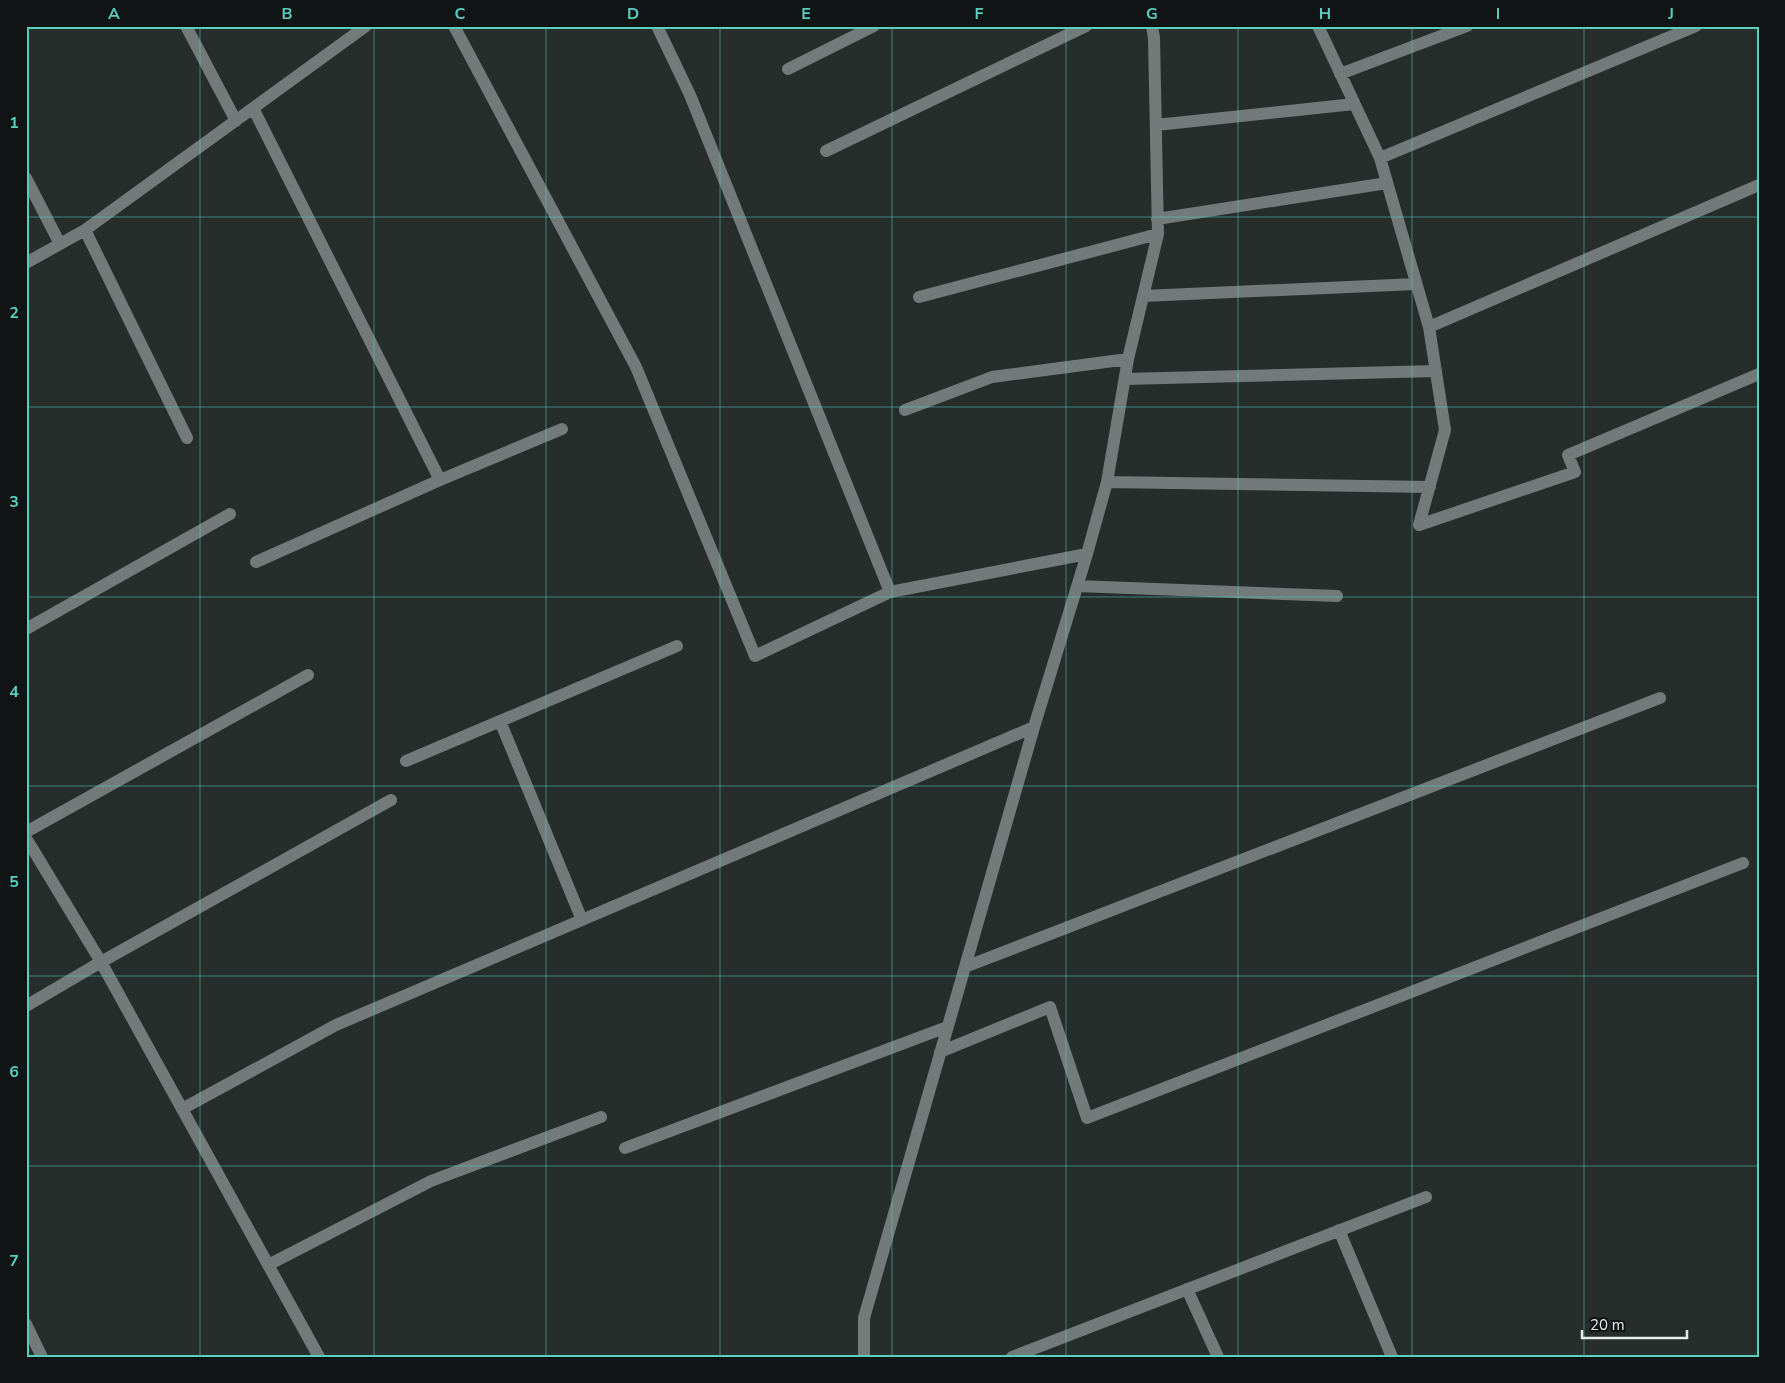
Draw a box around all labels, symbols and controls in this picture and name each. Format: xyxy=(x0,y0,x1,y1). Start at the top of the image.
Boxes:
text: A xyxy=(108,3,120,25)
text: B xyxy=(281,3,293,25)
text: C xyxy=(455,3,466,25)
text: D xyxy=(627,3,639,25)
text: E xyxy=(801,3,811,25)
text: F xyxy=(975,3,984,25)
text: G xyxy=(1146,3,1158,25)
text: H xyxy=(1319,3,1331,25)
text: I xyxy=(1496,3,1500,25)
text: J xyxy=(1667,3,1674,25)
text: 1 xyxy=(9,112,19,134)
text: 2 xyxy=(9,302,19,324)
text: 3 xyxy=(9,491,19,513)
text: 4 xyxy=(9,681,19,703)
text: 5 xyxy=(9,871,19,893)
text: 6 xyxy=(9,1061,19,1083)
text: 7 xyxy=(9,1250,19,1272)
scale bar xyxy=(1582,1308,1688,1340)
text: 20 m xyxy=(1590,1315,1625,1335)

